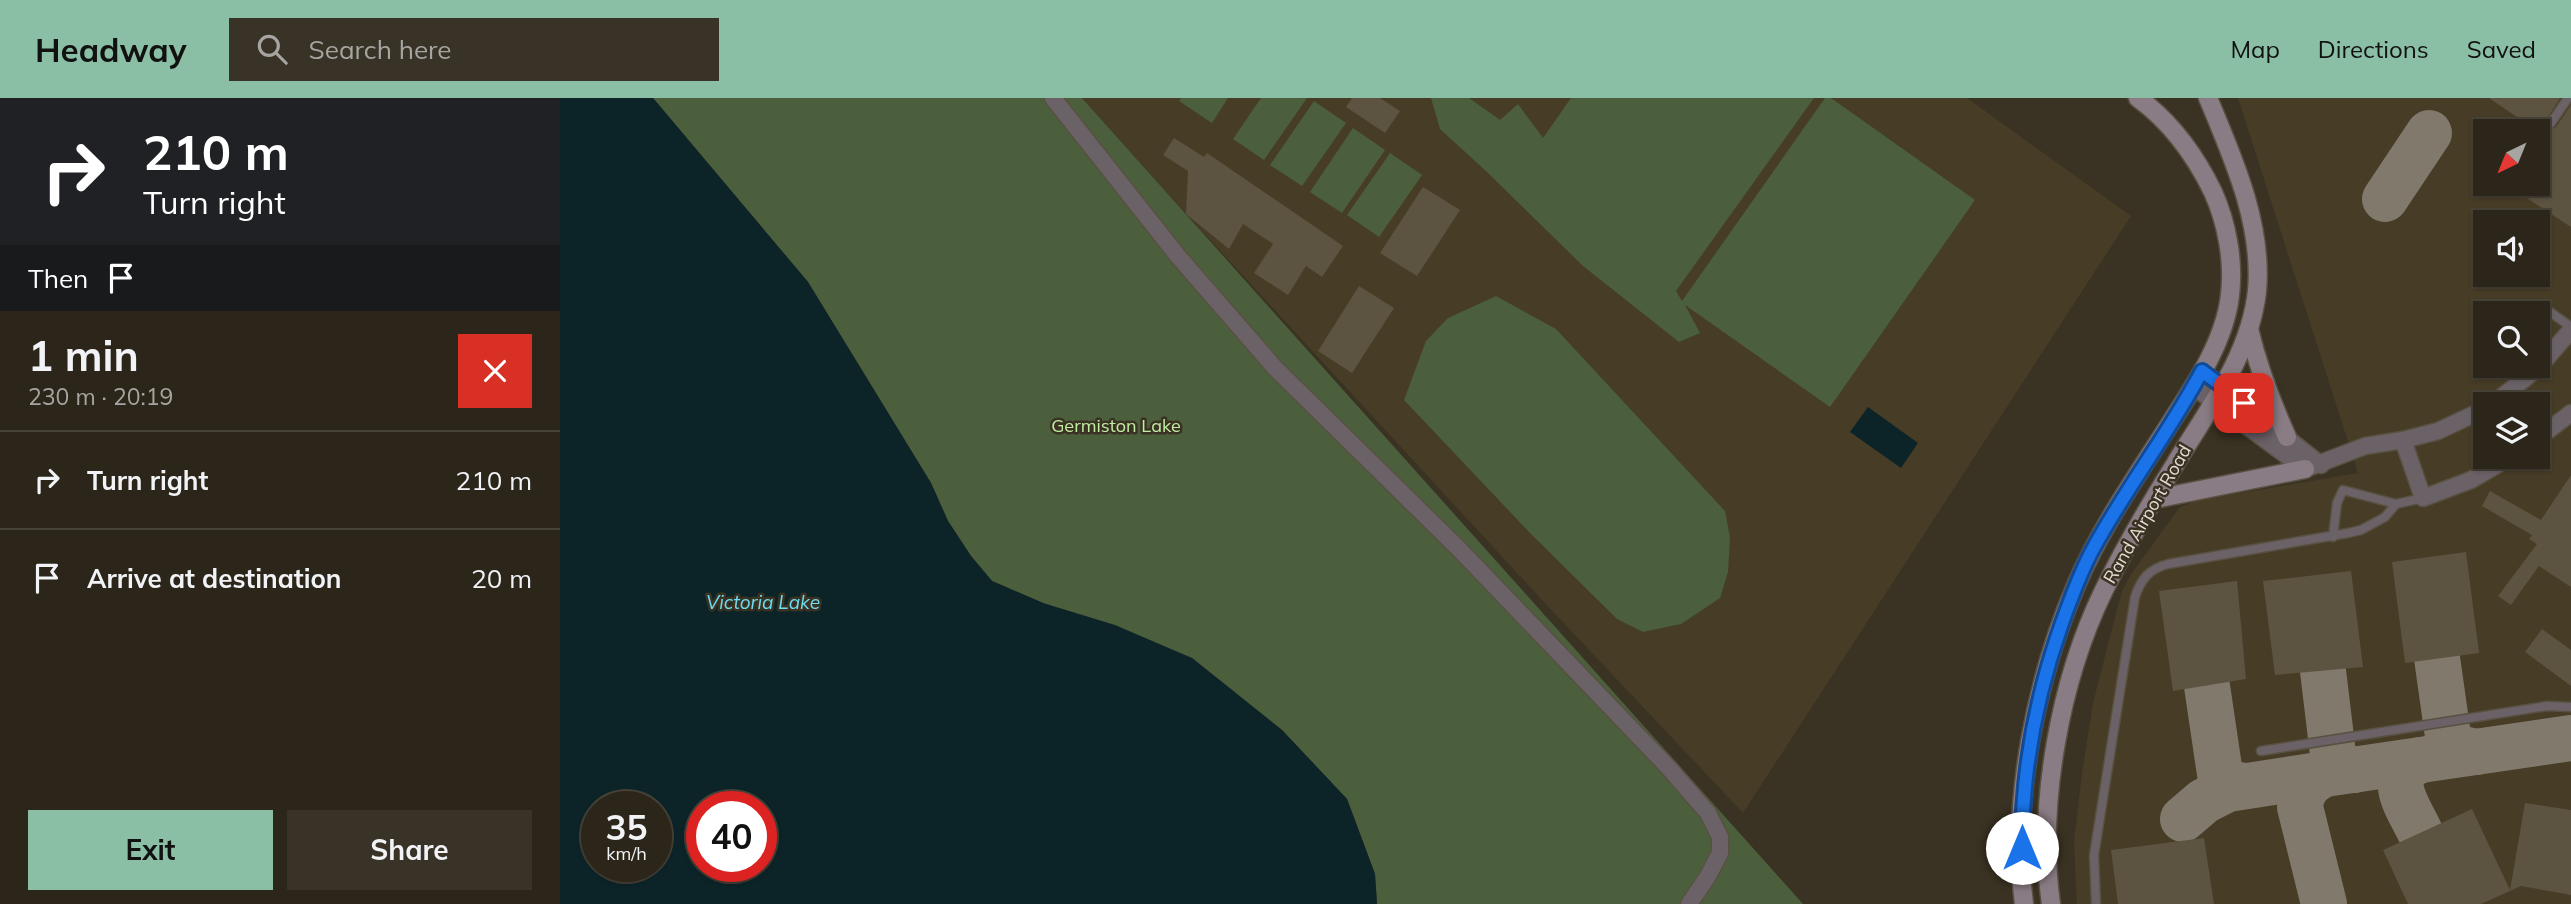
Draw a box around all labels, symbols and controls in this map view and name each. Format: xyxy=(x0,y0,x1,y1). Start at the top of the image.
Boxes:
search box xyxy=(229,18,719,81)
text: Headway xyxy=(35,29,187,70)
icon: search xyxy=(253,30,291,68)
text: Search here xyxy=(309,33,451,66)
text: Map xyxy=(2230,34,2280,64)
text: Directions xyxy=(2318,34,2429,64)
text: Saved xyxy=(2467,34,2536,64)
north arrow xyxy=(2473,119,2550,196)
map controls xyxy=(2473,119,2550,469)
text: 210 m xyxy=(143,121,289,182)
icon: right xyxy=(28,126,119,217)
text: Turn right xyxy=(143,182,286,222)
button: sound xyxy=(2473,210,2550,287)
icon: arrive xyxy=(102,259,140,297)
text: Then xyxy=(28,262,88,295)
button: search xyxy=(2473,301,2550,378)
text: 1 min xyxy=(28,329,139,382)
button: close xyxy=(458,334,532,408)
pin xyxy=(2214,373,2274,433)
text: 230 m · 20:19 xyxy=(28,382,173,411)
icon: arrive xyxy=(2225,384,2263,422)
button: layers xyxy=(2473,392,2550,469)
park label: Germiston Lake xyxy=(1051,414,1181,437)
street label: Rand Airport Road xyxy=(2098,440,2196,588)
icon: right xyxy=(28,461,66,499)
text: Turn right xyxy=(87,464,208,497)
text: 210 m xyxy=(456,464,532,497)
icon: arrive xyxy=(28,559,66,597)
text: Arrive at destination xyxy=(87,562,342,595)
text: 20 m xyxy=(471,562,532,595)
water label: Victoria Lake xyxy=(706,590,820,614)
speed limit sign: 40 xyxy=(686,791,777,882)
text: 35 xyxy=(605,805,648,849)
button: Exit xyxy=(28,810,273,890)
button: Share xyxy=(287,810,532,890)
position arrow xyxy=(1985,811,2059,885)
text: km/h xyxy=(606,842,647,865)

